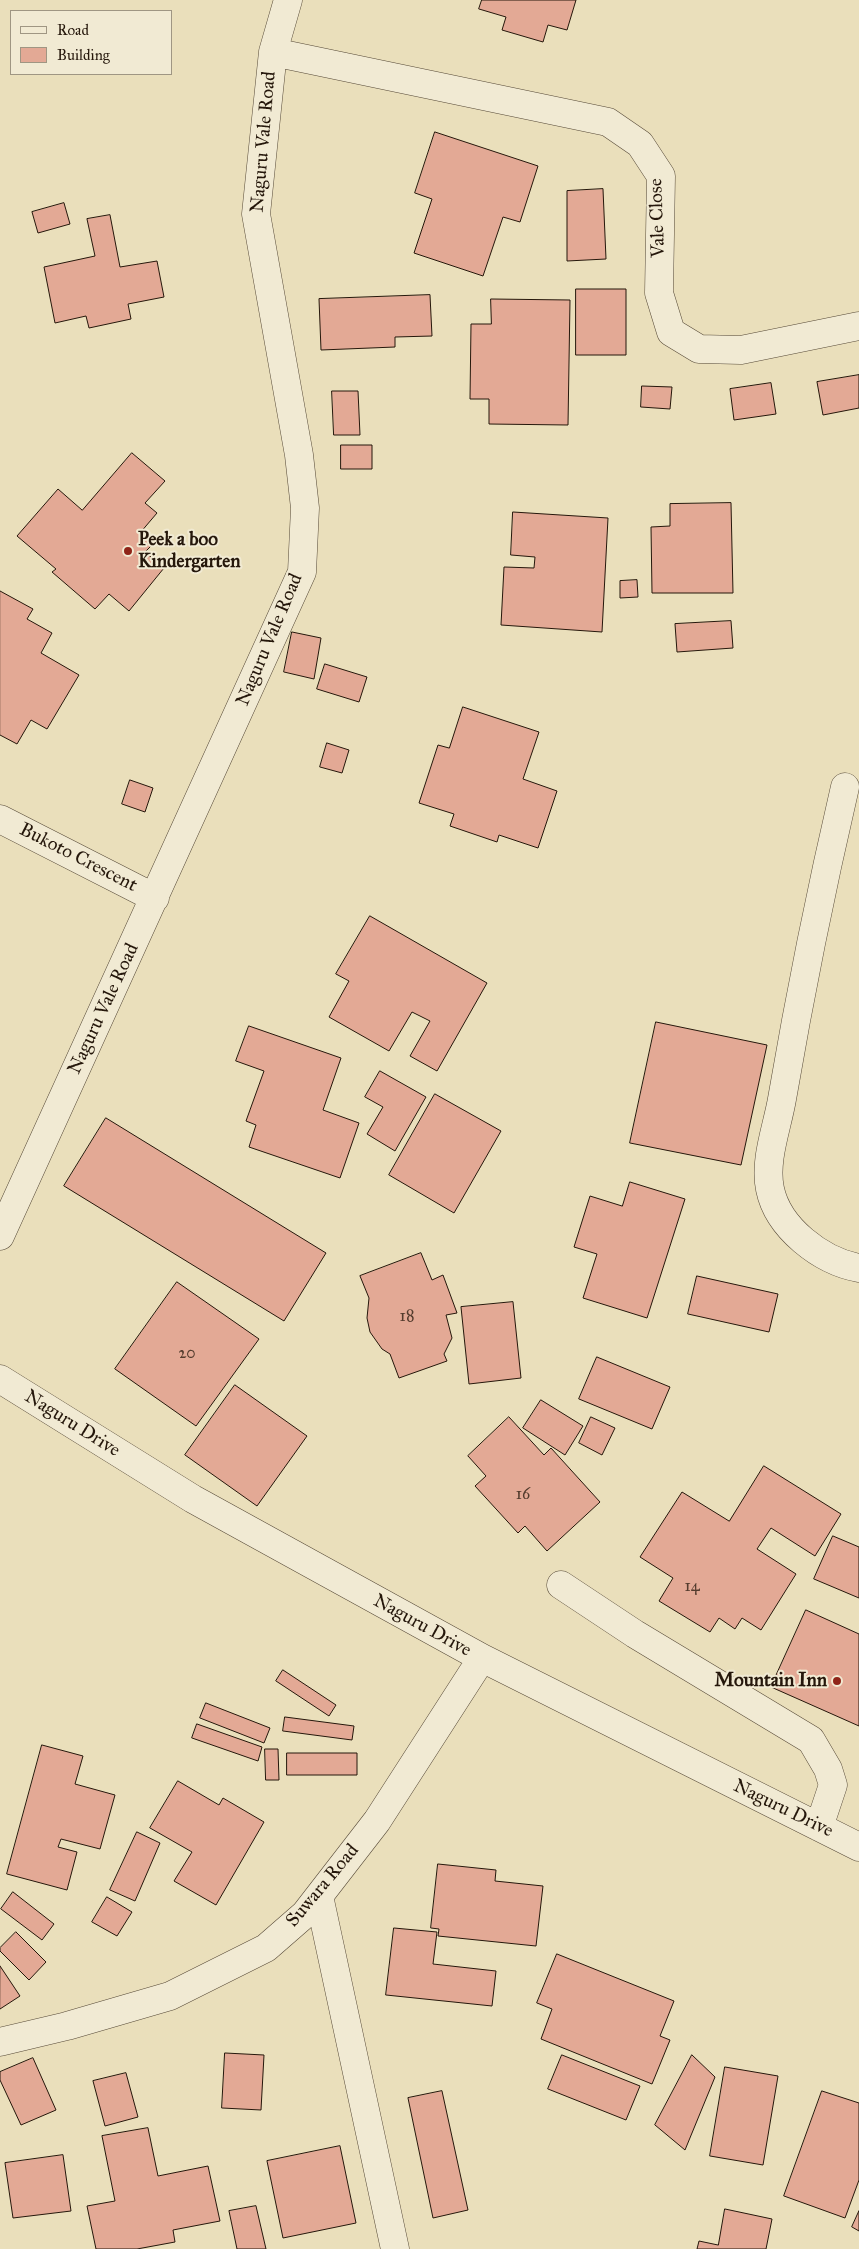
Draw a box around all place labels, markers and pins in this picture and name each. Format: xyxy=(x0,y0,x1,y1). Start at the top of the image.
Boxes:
place label: Peek a boo Kindergarten xyxy=(138,529,240,573)
marker: Peek a boo Kindergarten xyxy=(122,545,134,557)
place label: Mountain Inn xyxy=(715,1670,827,1692)
marker: Mountain Inn xyxy=(831,1675,843,1687)

